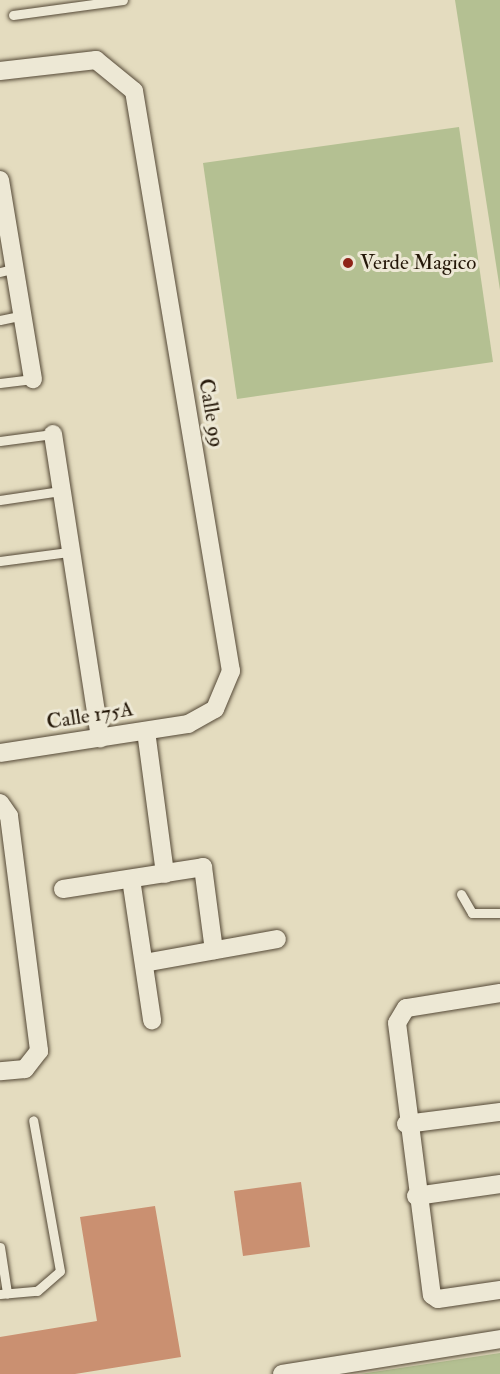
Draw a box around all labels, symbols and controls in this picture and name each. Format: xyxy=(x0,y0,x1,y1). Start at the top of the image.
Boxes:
place label: Verde Magico xyxy=(360,250,476,276)
marker: Verde Magico xyxy=(341,256,355,270)
street label: Calle 99 xyxy=(193,377,229,449)
street label: Calle 175A xyxy=(45,697,135,735)

